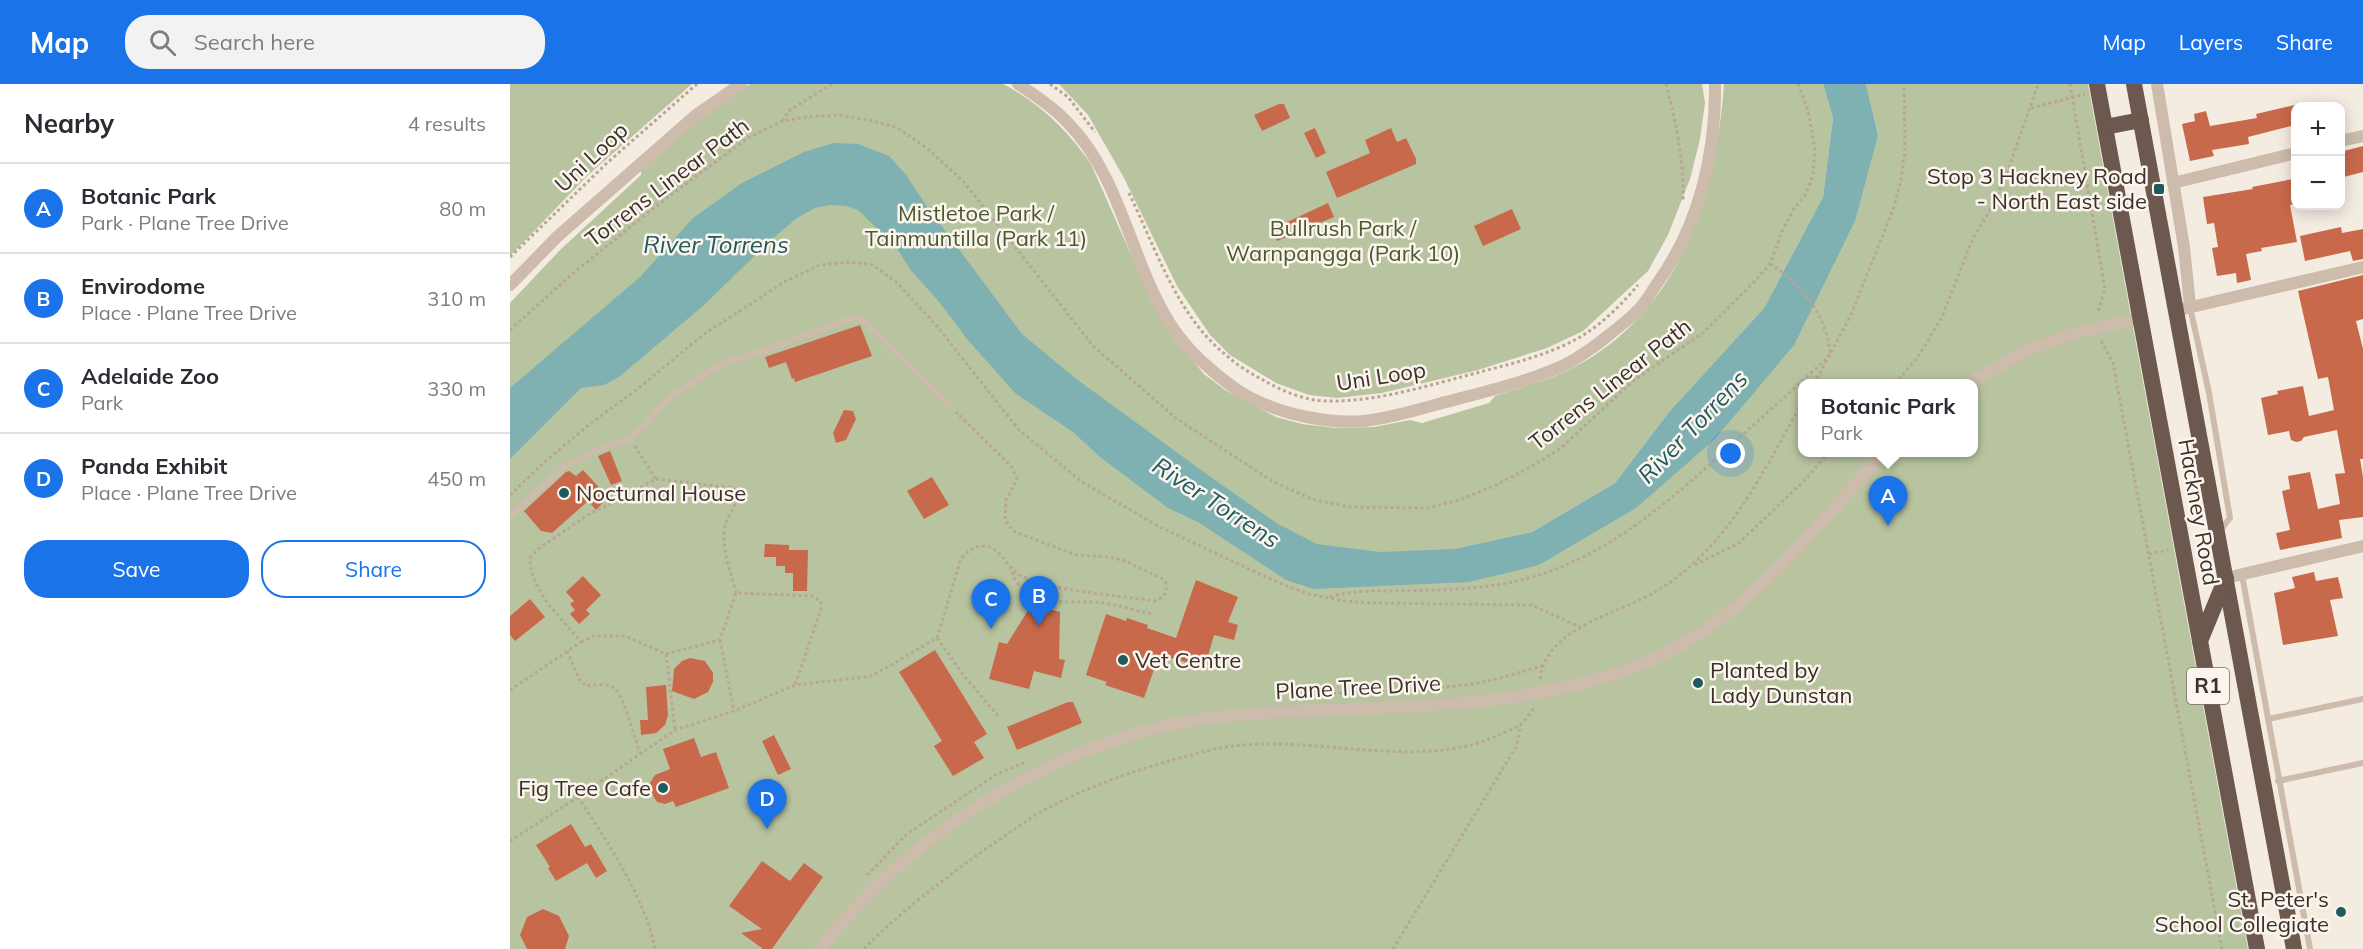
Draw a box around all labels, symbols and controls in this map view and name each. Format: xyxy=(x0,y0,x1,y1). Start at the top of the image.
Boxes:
search box xyxy=(125,15,545,69)
text: Map xyxy=(30,25,89,60)
icon: search xyxy=(146,26,179,59)
text: Search here xyxy=(194,28,315,56)
text: Map xyxy=(2103,29,2146,55)
text: Layers xyxy=(2179,29,2243,55)
text: Share xyxy=(2276,29,2333,55)
map controls xyxy=(2291,102,2345,210)
button: + xyxy=(2291,102,2345,156)
text: Nearby xyxy=(24,107,114,140)
text: 4 results xyxy=(408,111,486,136)
street label: Torrens Linear Path xyxy=(579,111,755,253)
street label: Uni Loop xyxy=(548,116,634,198)
button: − xyxy=(2291,156,2345,210)
place label: Stop 3 Hackney Road - North East side xyxy=(1927,162,2147,215)
text: Botanic Park xyxy=(81,182,216,210)
marker: Stop 3 Hackney Road - North East side xyxy=(2152,182,2166,196)
text: A xyxy=(36,196,51,221)
text: 80 m xyxy=(439,196,486,221)
park label: Mistletoe Park / Tainmuntilla (Park 11) xyxy=(865,199,1087,252)
text: Park · Plane Tree Drive xyxy=(81,210,289,235)
park label: Bullrush Park / Warnpangga (Park 10) xyxy=(1226,214,1460,267)
water label: River Torrens xyxy=(643,229,789,259)
text: Envirodome xyxy=(81,272,205,300)
text: B xyxy=(37,286,50,311)
text: 310 m xyxy=(427,286,486,311)
text: Place · Plane Tree Drive xyxy=(81,300,297,325)
street label: Torrens Linear Path xyxy=(1523,312,1697,456)
street label: Uni Loop xyxy=(1334,355,1428,397)
text: Adelaide Zoo xyxy=(81,362,219,390)
water label: River Torrens xyxy=(1631,364,1754,489)
text: C xyxy=(37,376,50,401)
text: 330 m xyxy=(427,376,486,401)
popup xyxy=(1798,379,1978,457)
text: Park xyxy=(81,390,123,415)
text: Botanic Park xyxy=(1821,392,1955,420)
text: Park xyxy=(1821,420,1863,445)
street label: Hackney Road xyxy=(2172,437,2226,587)
your location xyxy=(1716,439,1745,468)
water label: River Torrens xyxy=(1147,450,1286,554)
text: Panda Exhibit xyxy=(81,452,227,480)
text: D xyxy=(36,466,51,491)
text: 450 m xyxy=(427,466,486,491)
pin: A xyxy=(1868,476,1908,526)
place label: Nocturnal House xyxy=(576,479,746,507)
text: Place · Plane Tree Drive xyxy=(81,480,297,505)
marker: Nocturnal House xyxy=(557,486,571,500)
button: Save xyxy=(24,540,249,598)
button: Share xyxy=(261,540,486,598)
pin: B xyxy=(1020,576,1058,626)
pin: C xyxy=(972,580,1010,629)
place label: Vet Centre xyxy=(1135,646,1241,674)
marker: Vet Centre xyxy=(1116,653,1130,667)
place label: Planted by Lady Dunstan xyxy=(1710,656,1852,709)
road number: R1 xyxy=(2187,668,2229,704)
street label: Plane Tree Drive xyxy=(1275,669,1441,705)
marker: Planted by Lady Dunstan xyxy=(1691,676,1705,690)
place label: Fig Tree Cafe xyxy=(518,774,651,802)
pin: D xyxy=(748,780,786,829)
marker: Fig Tree Cafe xyxy=(656,781,670,795)
place label: St. Peter's School Collegiate xyxy=(2155,885,2329,938)
marker: St. Peter's School Collegiate xyxy=(2334,905,2348,919)

